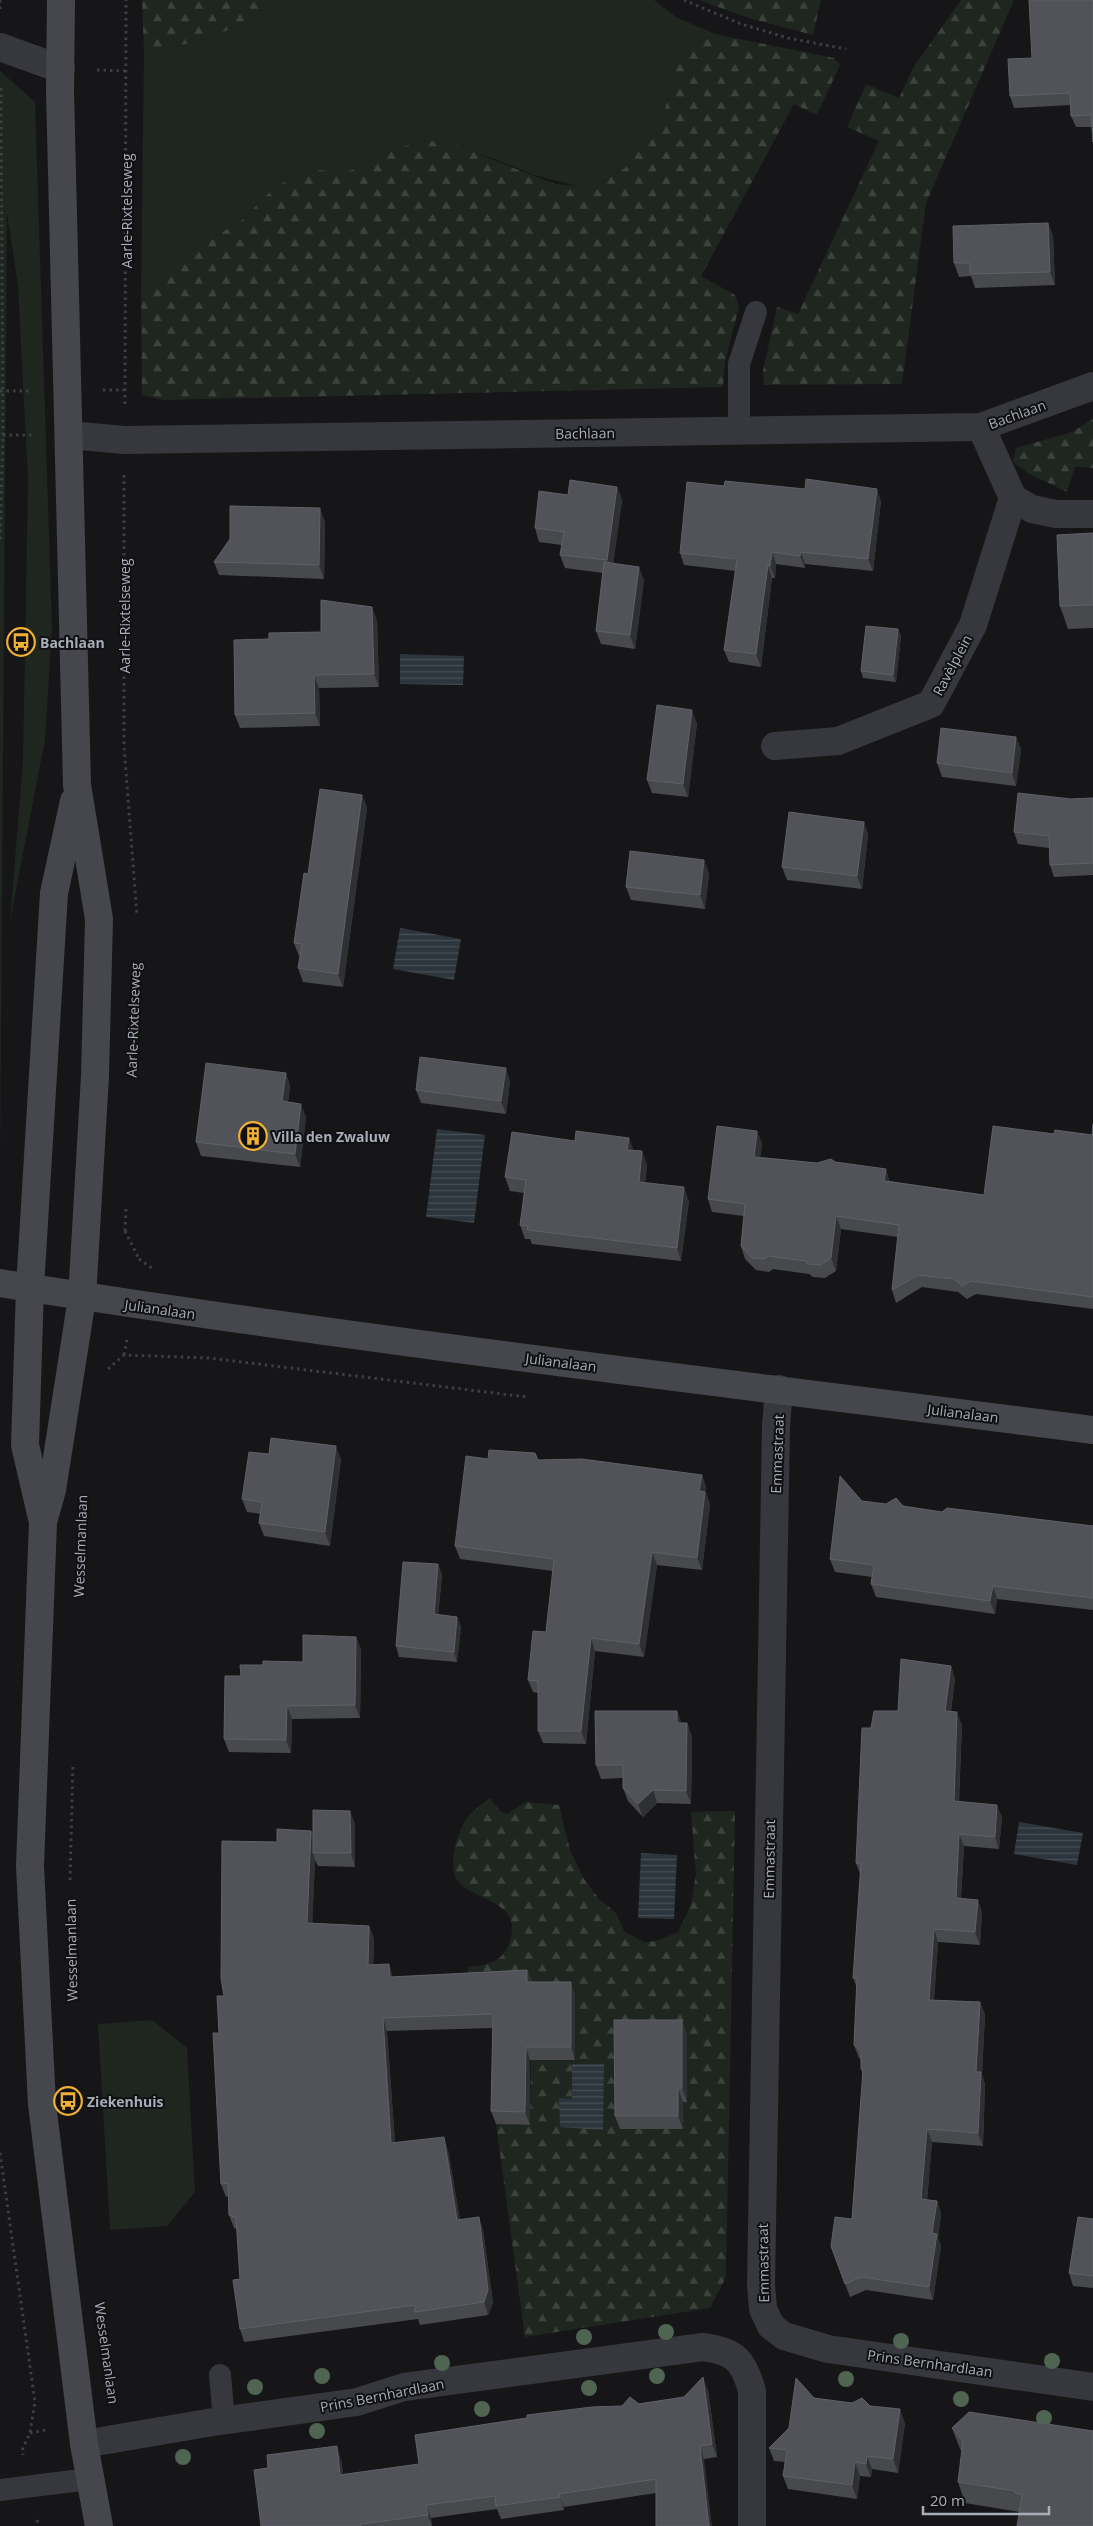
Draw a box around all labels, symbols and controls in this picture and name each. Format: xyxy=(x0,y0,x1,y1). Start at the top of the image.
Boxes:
street label: Aarle-Rixtelseweg xyxy=(117,153,136,269)
street label: Bachlaan xyxy=(986,395,1048,433)
street label: Bachlaan xyxy=(555,423,615,443)
street label: Aarle-Rixtelseweg xyxy=(115,558,134,674)
bus stop icon: Bachlaan xyxy=(6,627,36,657)
street label: Ravèlplein xyxy=(928,631,976,699)
place label: Bachlaan xyxy=(40,633,105,652)
street label: Aarle-Rixtelseweg xyxy=(121,962,145,1078)
building icon: Villa den Zwaluw xyxy=(238,1121,268,1151)
place label: Villa den Zwaluw xyxy=(272,1127,390,1146)
street label: Julianalaan xyxy=(121,1294,197,1323)
street label: Julianalaan xyxy=(522,1348,598,1376)
street label: Julianalaan xyxy=(924,1399,1000,1427)
street label: Emmastraat xyxy=(766,1414,788,1494)
street label: Wesselmanlaan xyxy=(69,1494,91,1598)
street label: Emmastraat xyxy=(759,1819,779,1899)
street label: Wesselmanlaan xyxy=(61,1899,81,2001)
bus stop icon: Ziekenhuis xyxy=(53,2086,83,2116)
place label: Ziekenhuis xyxy=(87,2092,163,2111)
street label: Emmastraat xyxy=(753,2223,773,2303)
street label: Wesselmanlaan xyxy=(90,2301,124,2405)
street label: Prins Bernhardlaan xyxy=(866,2345,994,2381)
street label: Prins Bernhardlaan xyxy=(318,2374,446,2416)
scale bar xyxy=(923,2484,1049,2516)
text: 20 m xyxy=(930,2490,965,2510)

